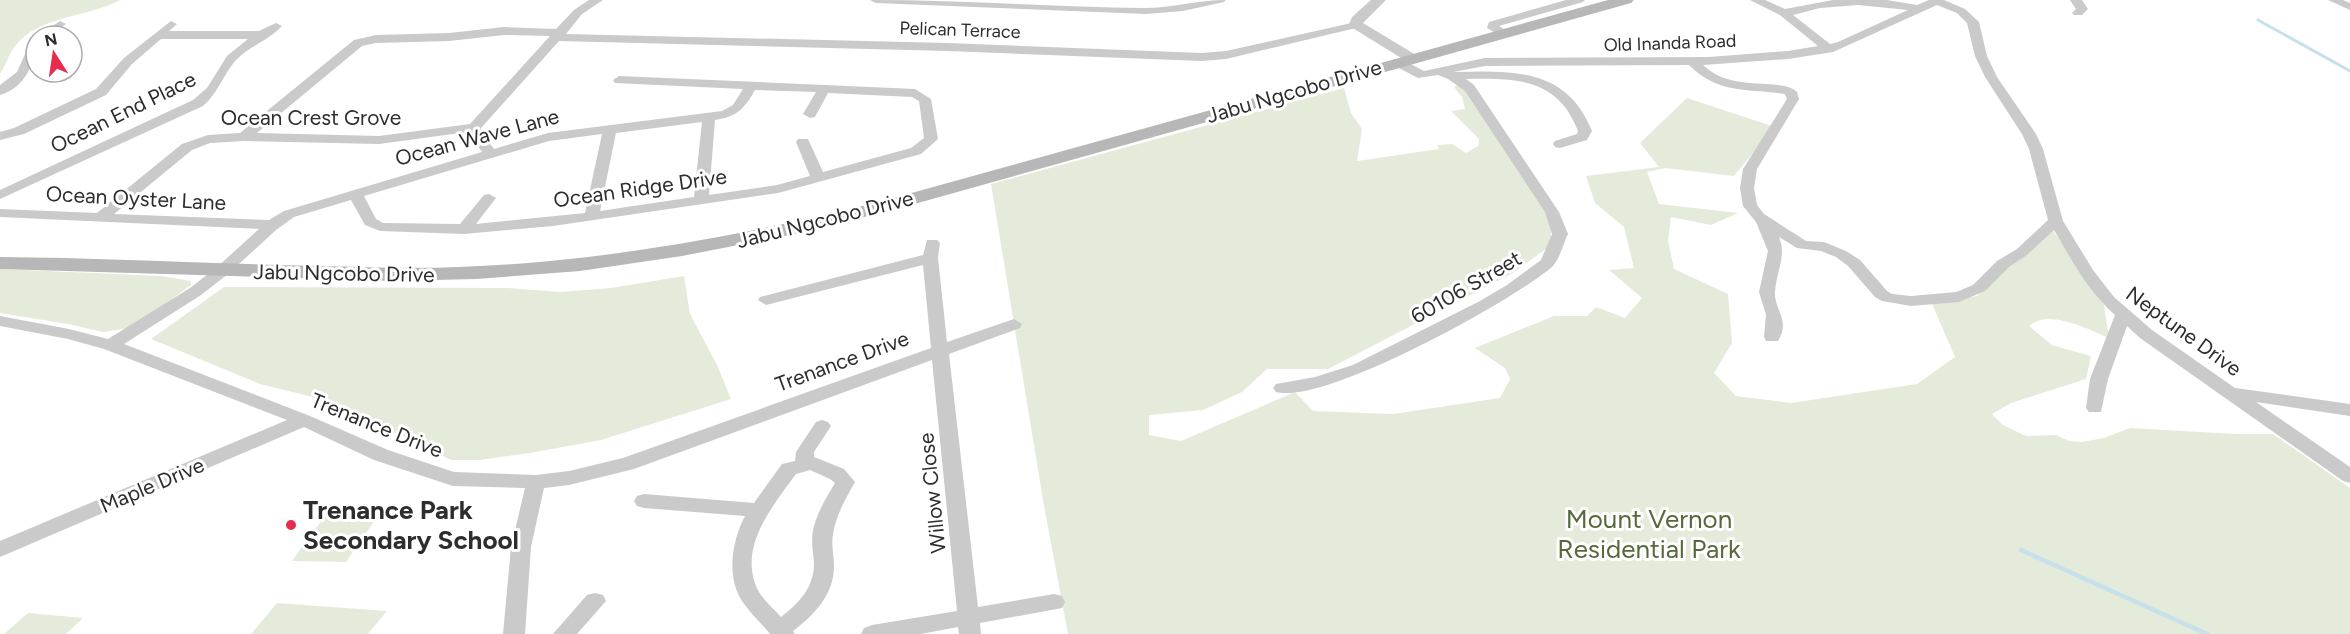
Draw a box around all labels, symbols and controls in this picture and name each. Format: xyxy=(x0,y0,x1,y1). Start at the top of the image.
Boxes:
street label: Pelican Terrace xyxy=(899,17,1021,43)
north arrow xyxy=(24,24,84,84)
text: N xyxy=(43,29,59,50)
street label: Old Inanda Road xyxy=(1603,30,1737,56)
street label: Jabu Ngcobo Drive xyxy=(1204,54,1384,128)
street label: Ocean End Place xyxy=(46,66,200,158)
street label: Ocean Wave Lane xyxy=(392,103,562,171)
street label: Ocean Crest Grove xyxy=(221,105,401,130)
street label: Ocean Ridge Drive xyxy=(552,163,728,213)
street label: Ocean Oyster Lane xyxy=(45,181,227,215)
street label: Jabu Ngcobo Drive xyxy=(734,185,916,253)
street label: 60106 Street xyxy=(1406,245,1526,329)
street label: Jabu Ngcobo Drive xyxy=(253,259,435,287)
street label: Neptune Drive xyxy=(2121,281,2247,381)
street label: Trenance Drive xyxy=(772,325,912,397)
street label: Trenance Drive xyxy=(307,387,447,463)
street label: Willow Close xyxy=(913,432,951,554)
street label: Maple Drive xyxy=(96,452,208,518)
place label: Trenance Park Secondary School xyxy=(303,494,519,556)
park label: Mount Vernon Residential Park xyxy=(1557,503,1741,565)
marker: Trenance Park Secondary School xyxy=(284,518,298,532)

